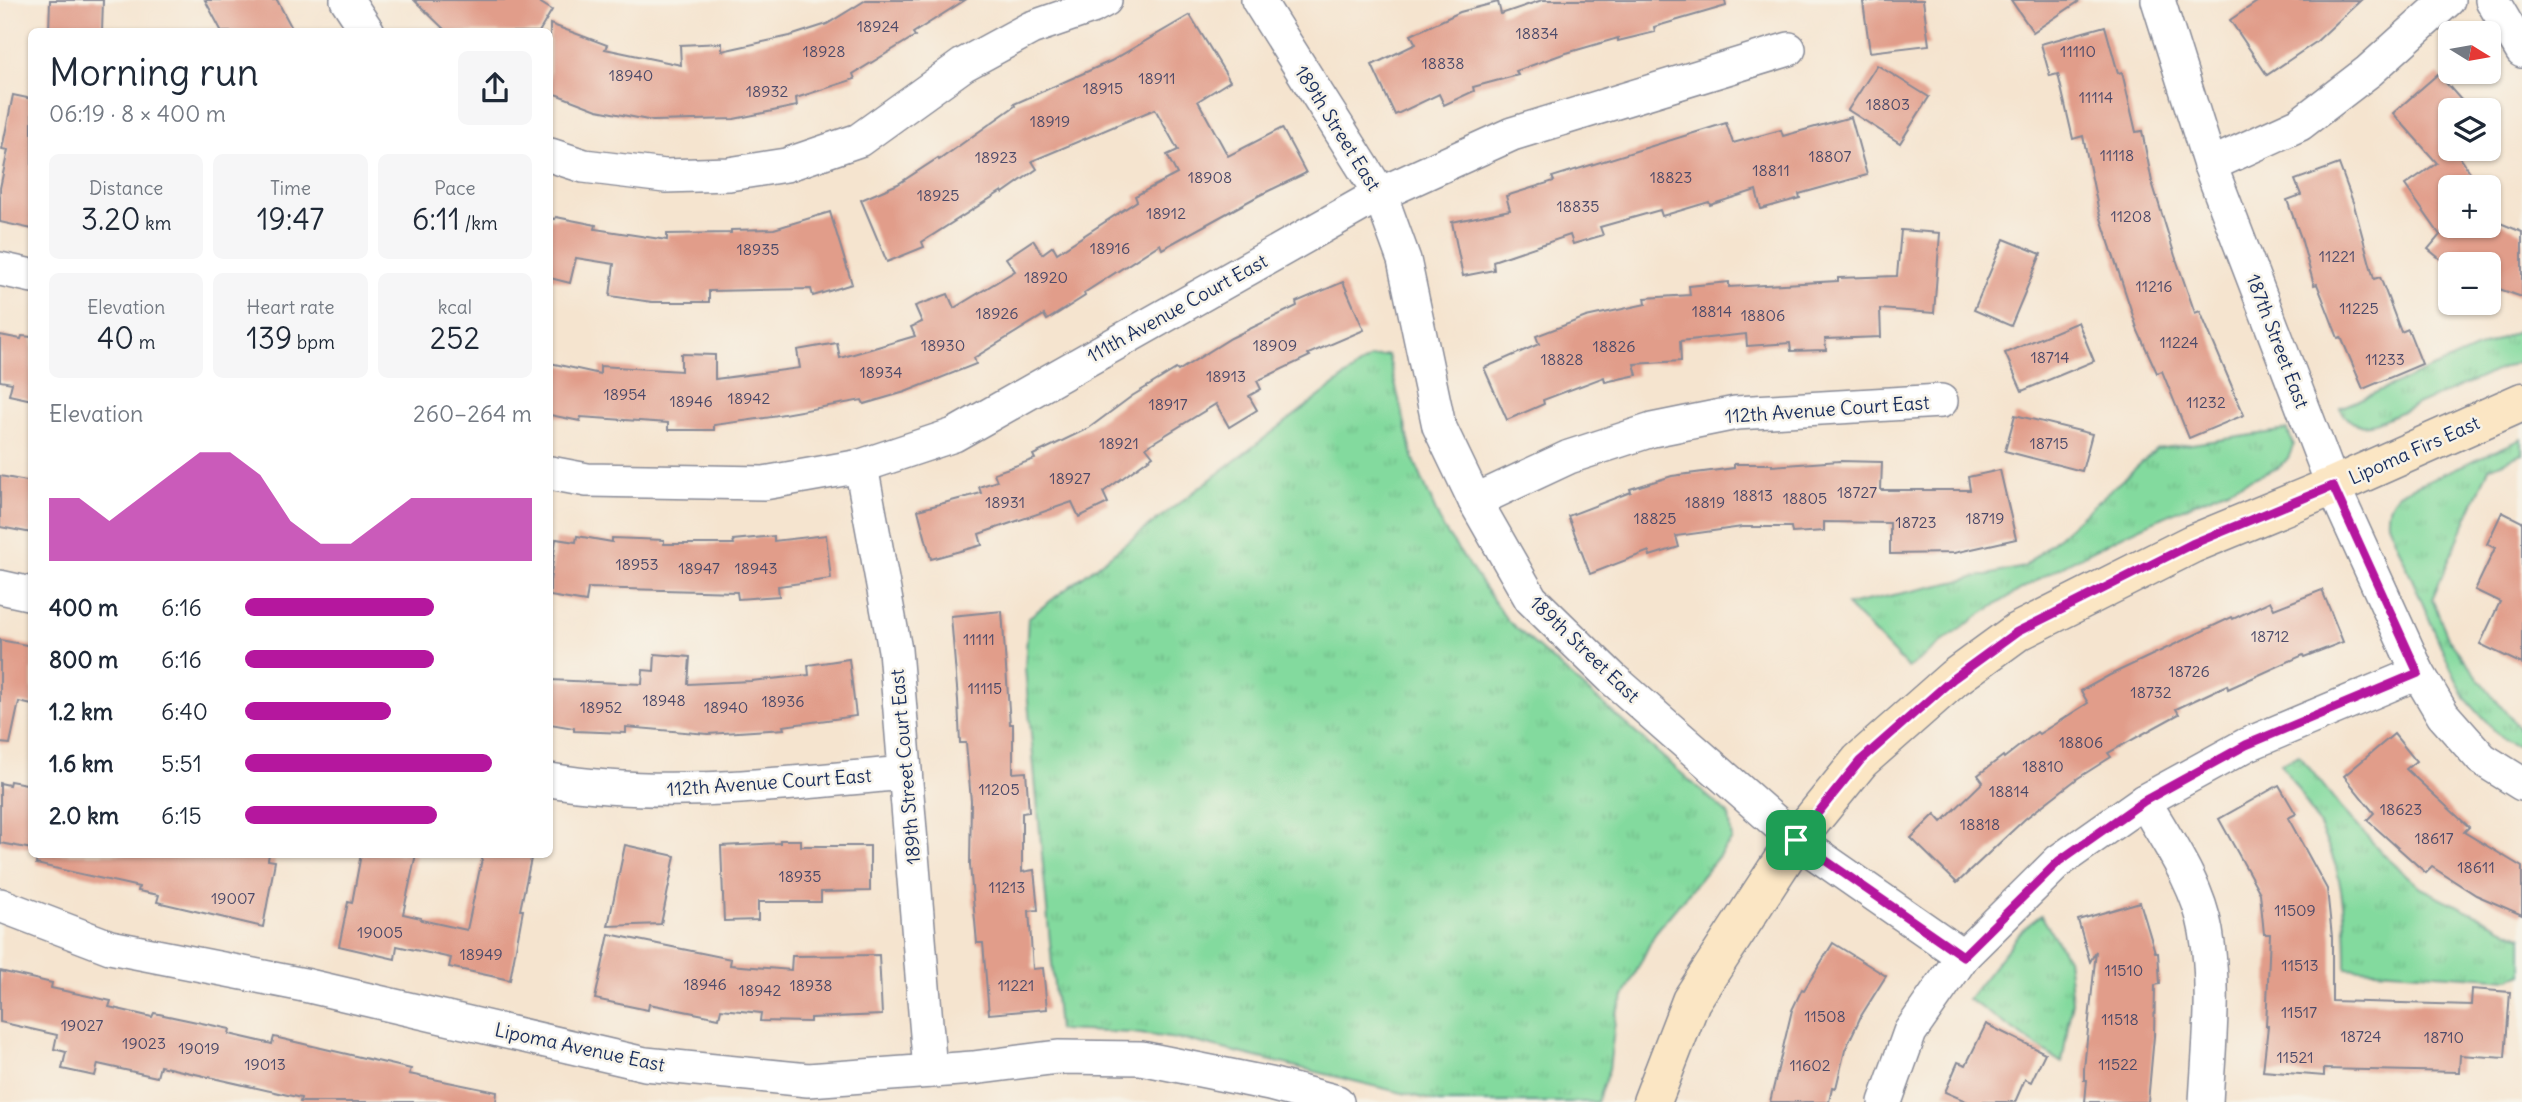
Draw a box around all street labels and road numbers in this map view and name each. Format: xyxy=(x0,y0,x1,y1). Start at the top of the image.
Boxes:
street label: 189th Street East xyxy=(1290,61,1386,195)
street label: 111th Avenue Court East xyxy=(1083,248,1271,368)
street label: 187th Street East xyxy=(2241,271,2315,411)
street label: 112th Avenue Court East xyxy=(1724,390,1930,428)
street label: Lipoma Firs East xyxy=(2345,410,2483,490)
street label: 189th Street East xyxy=(1525,591,1645,707)
street label: 189th Street Court East xyxy=(885,668,925,866)
street label: 112th Avenue Court East xyxy=(666,763,872,801)
street label: Lipoma Avenue East xyxy=(493,1017,667,1077)

